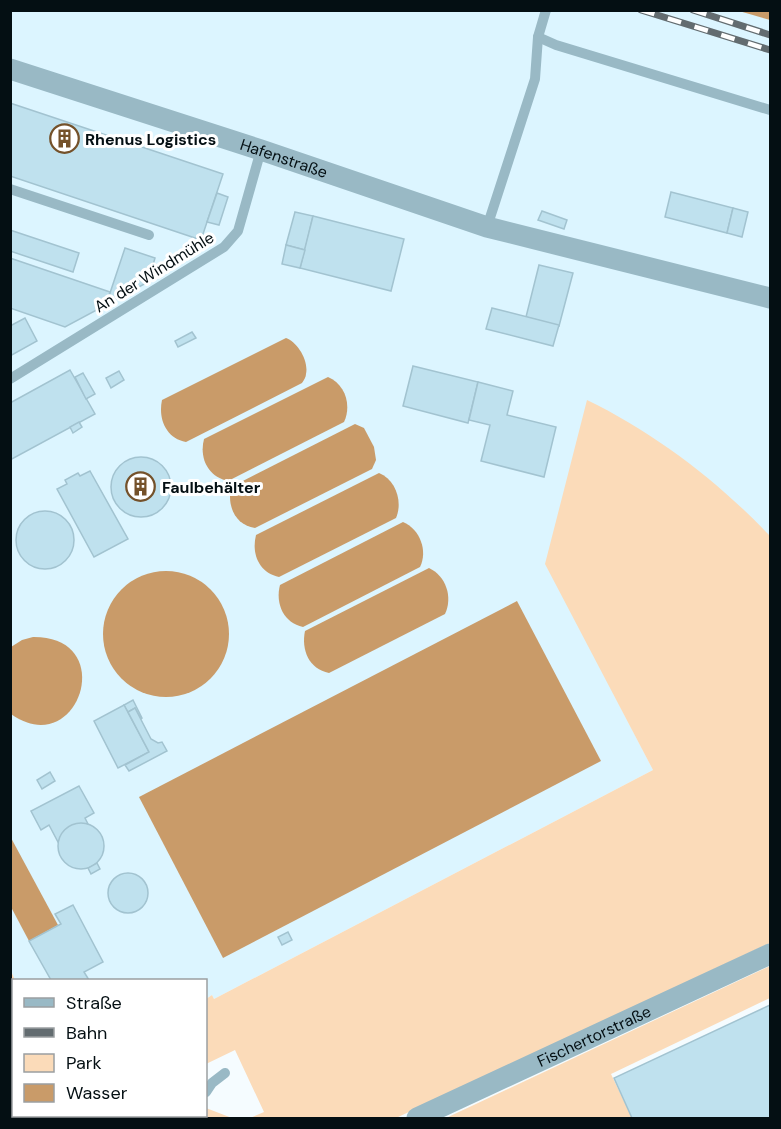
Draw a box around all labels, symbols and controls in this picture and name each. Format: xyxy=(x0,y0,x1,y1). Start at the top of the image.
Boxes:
building icon: Rhenus Logistics xyxy=(48,123,80,155)
place label: Rhenus Logistics xyxy=(85,129,216,150)
street label: Hafenstraße xyxy=(238,133,330,182)
street label: An der Windmühle xyxy=(90,227,218,317)
building icon: Faulbehälter xyxy=(125,471,157,503)
place label: Faulbehälter xyxy=(162,477,261,498)
legend xyxy=(12,979,207,1117)
text: Straße xyxy=(66,991,122,1015)
street label: Fischertorstraße xyxy=(533,1000,654,1071)
text: Bahn xyxy=(66,1021,107,1045)
text: Park xyxy=(66,1051,102,1075)
text: Wasser xyxy=(66,1081,128,1105)

